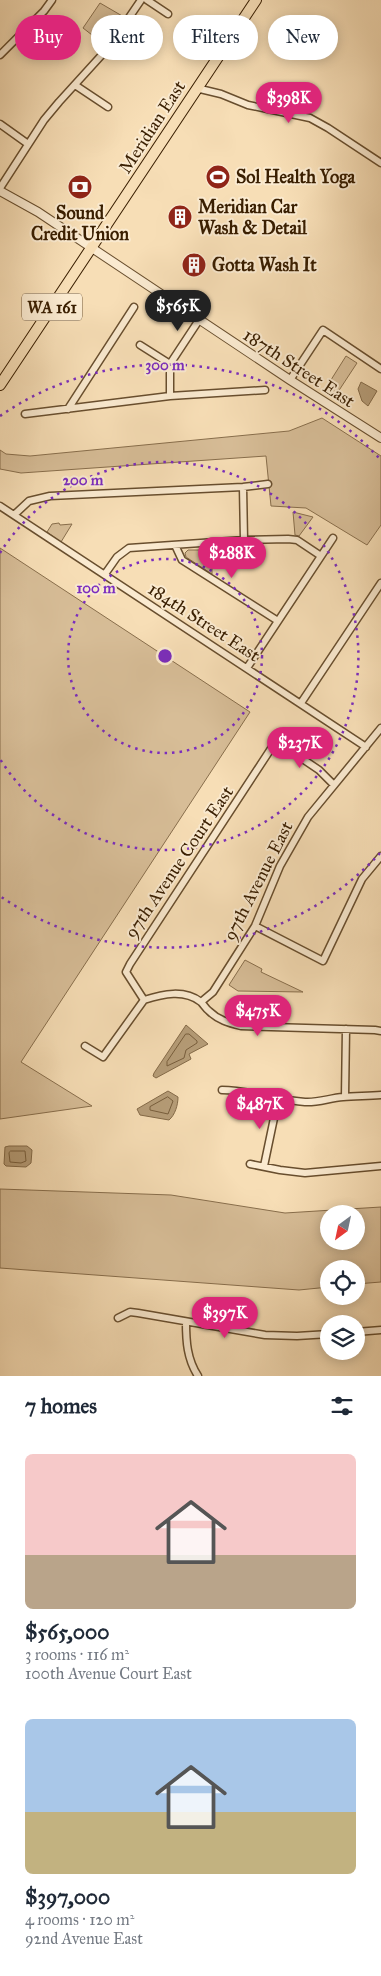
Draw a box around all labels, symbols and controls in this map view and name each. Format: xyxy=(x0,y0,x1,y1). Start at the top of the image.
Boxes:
chip: Buy xyxy=(15,15,81,60)
chip: Rent xyxy=(91,15,163,60)
chip: Filters xyxy=(173,15,258,60)
chip: New xyxy=(268,15,338,60)
street label: Meridian East xyxy=(114,76,190,177)
pin: $398K xyxy=(254,82,324,124)
text: $398K xyxy=(267,88,311,107)
sports icon: Sol Health Yoga xyxy=(205,164,231,190)
place label: Sol Health Yoga xyxy=(236,166,356,189)
bank icon: Sound Credit Union xyxy=(67,174,93,200)
place label: Meridian Car Wash & Detail xyxy=(198,196,308,239)
place label: Sound Credit Union xyxy=(31,202,129,245)
building icon: Meridian Car Wash & Detail xyxy=(167,204,193,230)
building icon: Gotta Wash It xyxy=(181,252,207,278)
place label: Gotta Wash It xyxy=(212,254,317,276)
pin: $565K xyxy=(143,290,213,332)
road number: WA 161 xyxy=(22,294,82,320)
text: $565K xyxy=(156,296,200,315)
street label: 187th Street East xyxy=(239,324,359,413)
text: 300 m xyxy=(145,356,185,375)
text: 200 m xyxy=(63,471,104,489)
pin: $288K xyxy=(197,536,267,579)
text: $288K xyxy=(209,543,255,562)
street label: 184th Street East xyxy=(144,578,265,667)
text: 100 m xyxy=(76,579,116,597)
centre of rings xyxy=(156,647,174,665)
pin: $237K xyxy=(265,726,335,769)
text: $237K xyxy=(278,733,322,752)
street label: 97th Avenue Court East xyxy=(120,781,239,942)
street label: 97th Avenue East xyxy=(218,817,298,944)
pin: $475K xyxy=(223,994,293,1037)
text: $475K xyxy=(235,1001,281,1020)
pin: $487K xyxy=(225,1088,295,1130)
text: $487K xyxy=(237,1094,283,1113)
north arrow xyxy=(320,1205,365,1250)
map controls xyxy=(320,1205,365,1360)
button: locate xyxy=(320,1260,365,1305)
pin: $397K xyxy=(190,1296,260,1339)
text: $397K xyxy=(203,1303,247,1322)
button: layers xyxy=(320,1315,365,1360)
icon: filters xyxy=(328,1392,356,1420)
text: 7 homes xyxy=(25,1393,97,1419)
icon: home xyxy=(146,1487,236,1577)
text: $565,000 xyxy=(25,1619,109,1645)
text: 3 rooms · 116 m² xyxy=(25,1645,129,1664)
text: 100th Avenue Court East xyxy=(25,1664,192,1683)
icon: home xyxy=(146,1752,236,1842)
text: $397,000 xyxy=(25,1884,110,1910)
text: 4 rooms · 120 m² xyxy=(25,1910,134,1929)
text: 92nd Avenue East xyxy=(25,1929,143,1948)

